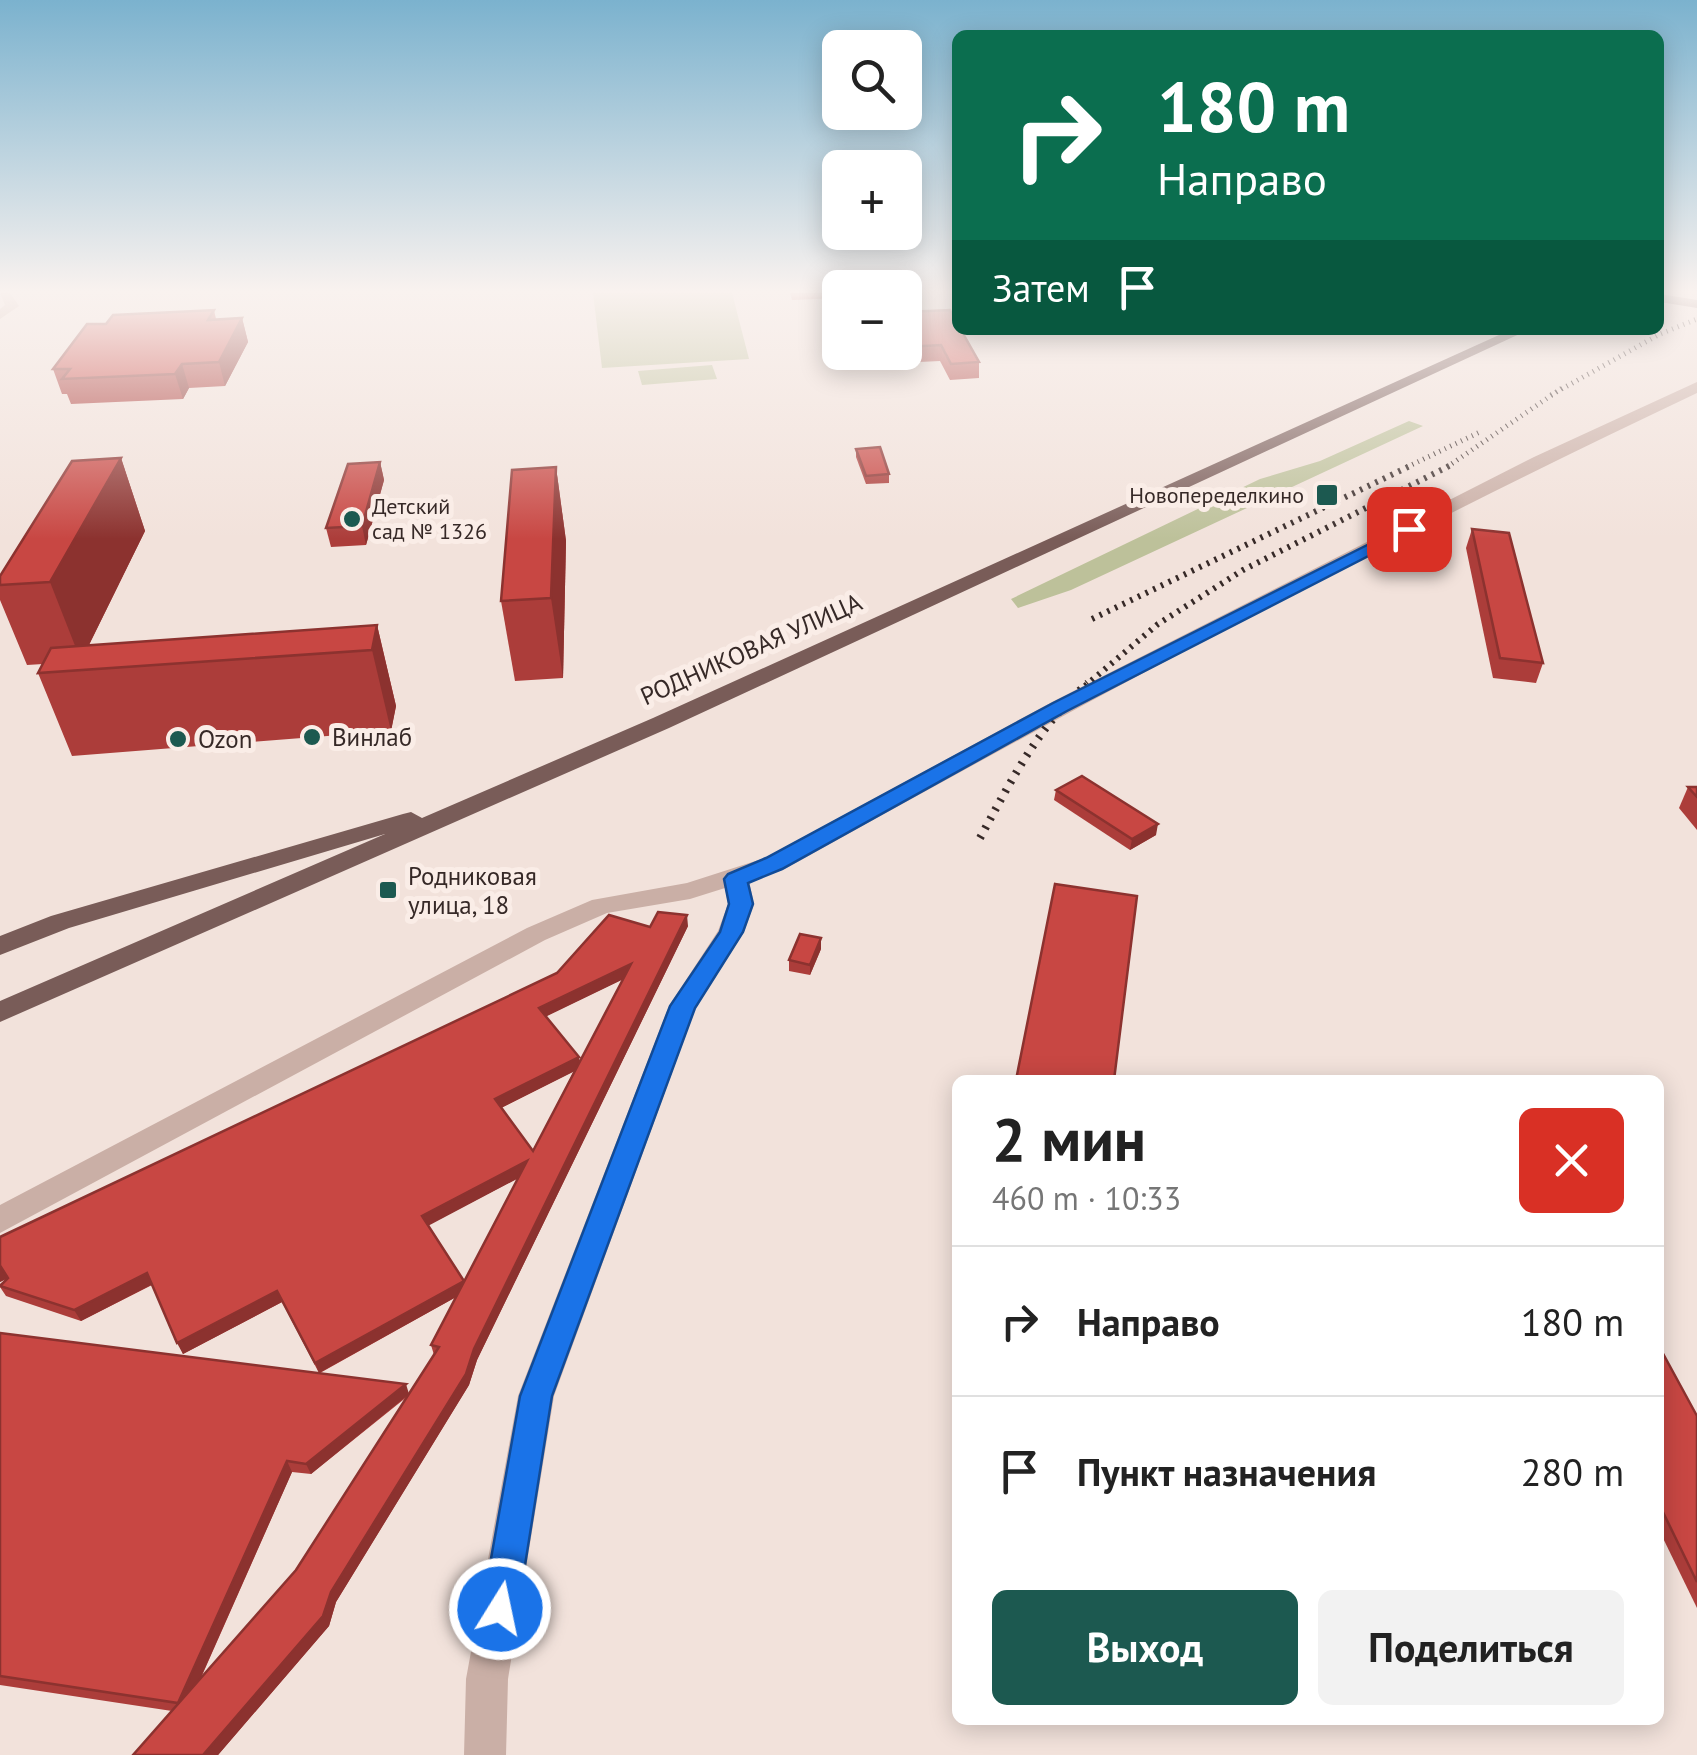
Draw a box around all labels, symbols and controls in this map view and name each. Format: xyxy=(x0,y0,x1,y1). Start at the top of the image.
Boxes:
map controls xyxy=(822,30,922,370)
button: search xyxy=(822,30,922,130)
text: 180 m xyxy=(1157,61,1350,151)
icon: right xyxy=(992,70,1122,200)
text: Направо xyxy=(1157,149,1327,207)
button: + xyxy=(822,150,922,250)
icon: arrive xyxy=(1110,260,1165,315)
text: Затем xyxy=(992,263,1090,312)
button: − xyxy=(822,270,922,370)
place label: Новопеределкино xyxy=(1129,481,1304,509)
marker: Новопеределкино xyxy=(1314,482,1340,508)
pin xyxy=(1367,487,1452,572)
place label: Детский сад № 1326 xyxy=(372,492,487,545)
icon: arrive xyxy=(1382,502,1437,557)
marker: Детский сад № 1326 xyxy=(341,508,363,530)
street label: РОДНИКОВАЯ УЛИЦА xyxy=(635,586,867,712)
place label: Винлаб xyxy=(332,721,412,753)
place label: Ozon xyxy=(198,723,252,755)
marker: Винлаб xyxy=(301,726,323,748)
marker: Ozon xyxy=(167,728,189,750)
place label: Родниковая улица, 18 xyxy=(408,860,537,921)
marker: Родниковая улица, 18 xyxy=(377,879,399,901)
text: 2 мин xyxy=(992,1100,1146,1178)
button: close xyxy=(1519,1108,1624,1213)
text: 460 m · 10:33 xyxy=(992,1177,1181,1219)
icon: right xyxy=(992,1294,1047,1349)
text: Направо xyxy=(1077,1297,1220,1346)
text: 180 m xyxy=(1521,1297,1624,1346)
icon: arrive xyxy=(992,1444,1047,1499)
text: Пункт назначения xyxy=(1077,1447,1376,1496)
text: 280 m xyxy=(1521,1447,1624,1496)
position arrow xyxy=(448,1557,552,1661)
button: Выход xyxy=(992,1590,1298,1705)
button: Поделиться xyxy=(1318,1590,1624,1705)

